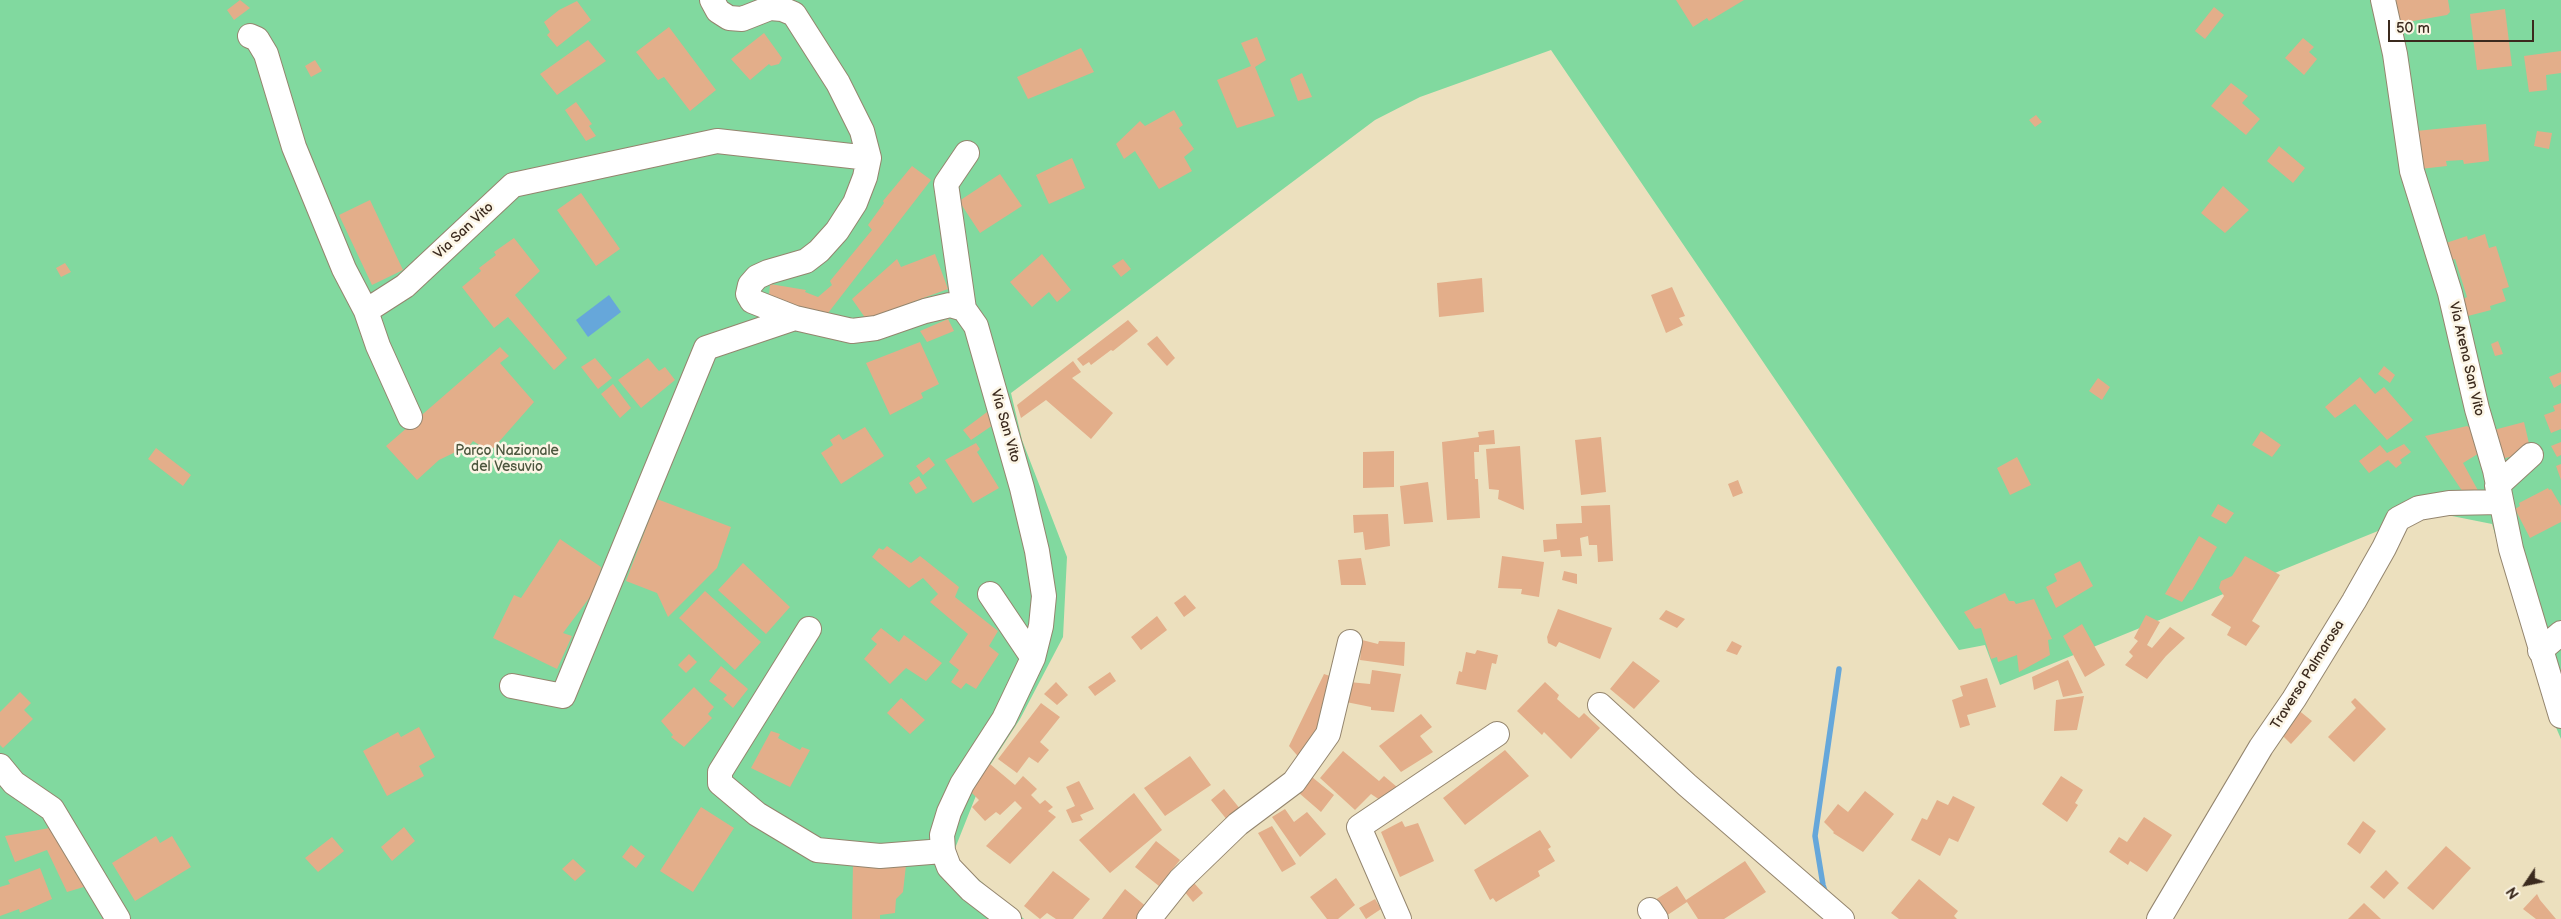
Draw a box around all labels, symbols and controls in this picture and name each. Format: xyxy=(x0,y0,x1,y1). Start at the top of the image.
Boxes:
scale bar xyxy=(2391,10,2537,42)
text: 50 m xyxy=(2396,19,2430,38)
street label: Via San Vito xyxy=(431,199,497,263)
street label: Via Arena San Vito xyxy=(2445,300,2487,418)
street label: Via San Vito xyxy=(987,387,1023,465)
park label: Parco Nazionale del Vesuvio xyxy=(455,443,559,476)
street label: Traversa Palmarosa xyxy=(2268,617,2348,733)
north arrow xyxy=(2501,859,2551,909)
text: N xyxy=(2503,884,2523,902)

